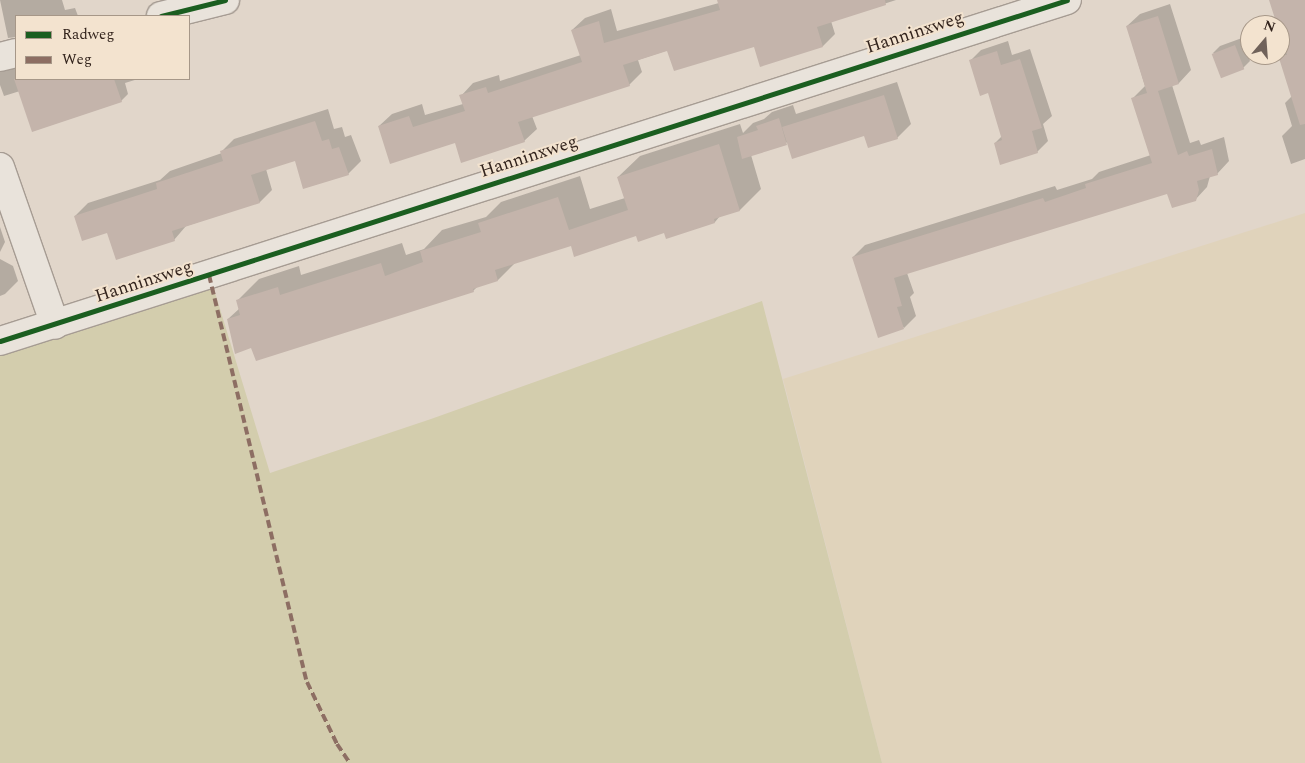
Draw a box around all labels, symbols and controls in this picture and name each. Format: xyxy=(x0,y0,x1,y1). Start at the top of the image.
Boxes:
street label: Hanninxweg xyxy=(863,7,967,59)
text: N xyxy=(1261,14,1278,38)
legend xyxy=(15,15,190,80)
north arrow xyxy=(1240,15,1290,65)
text: Radweg xyxy=(62,23,115,46)
text: Weg xyxy=(62,48,92,71)
street label: Hanninxweg xyxy=(477,131,581,183)
street label: Hanninxweg xyxy=(92,256,196,308)

